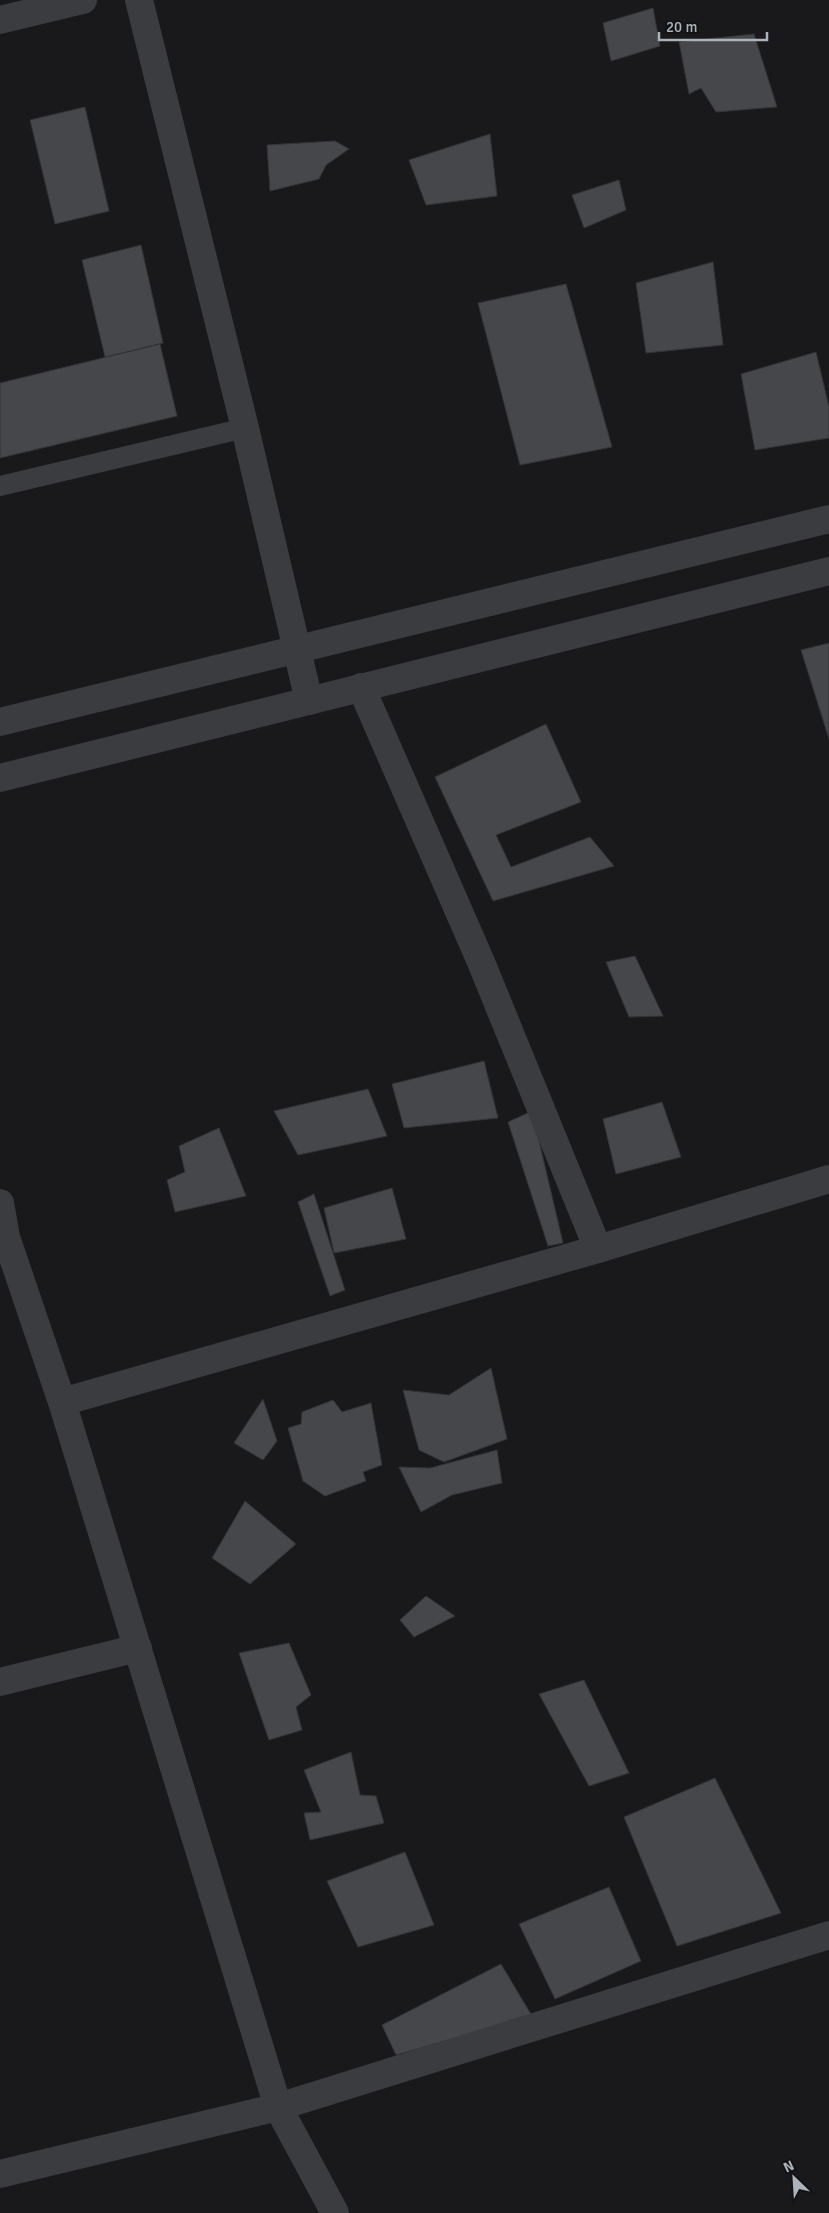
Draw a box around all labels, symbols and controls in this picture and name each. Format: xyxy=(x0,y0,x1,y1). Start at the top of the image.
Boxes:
scale bar xyxy=(659,10,766,42)
text: 20 m xyxy=(666,18,697,36)
north arrow xyxy=(769,2153,819,2203)
text: N xyxy=(781,2157,797,2176)

